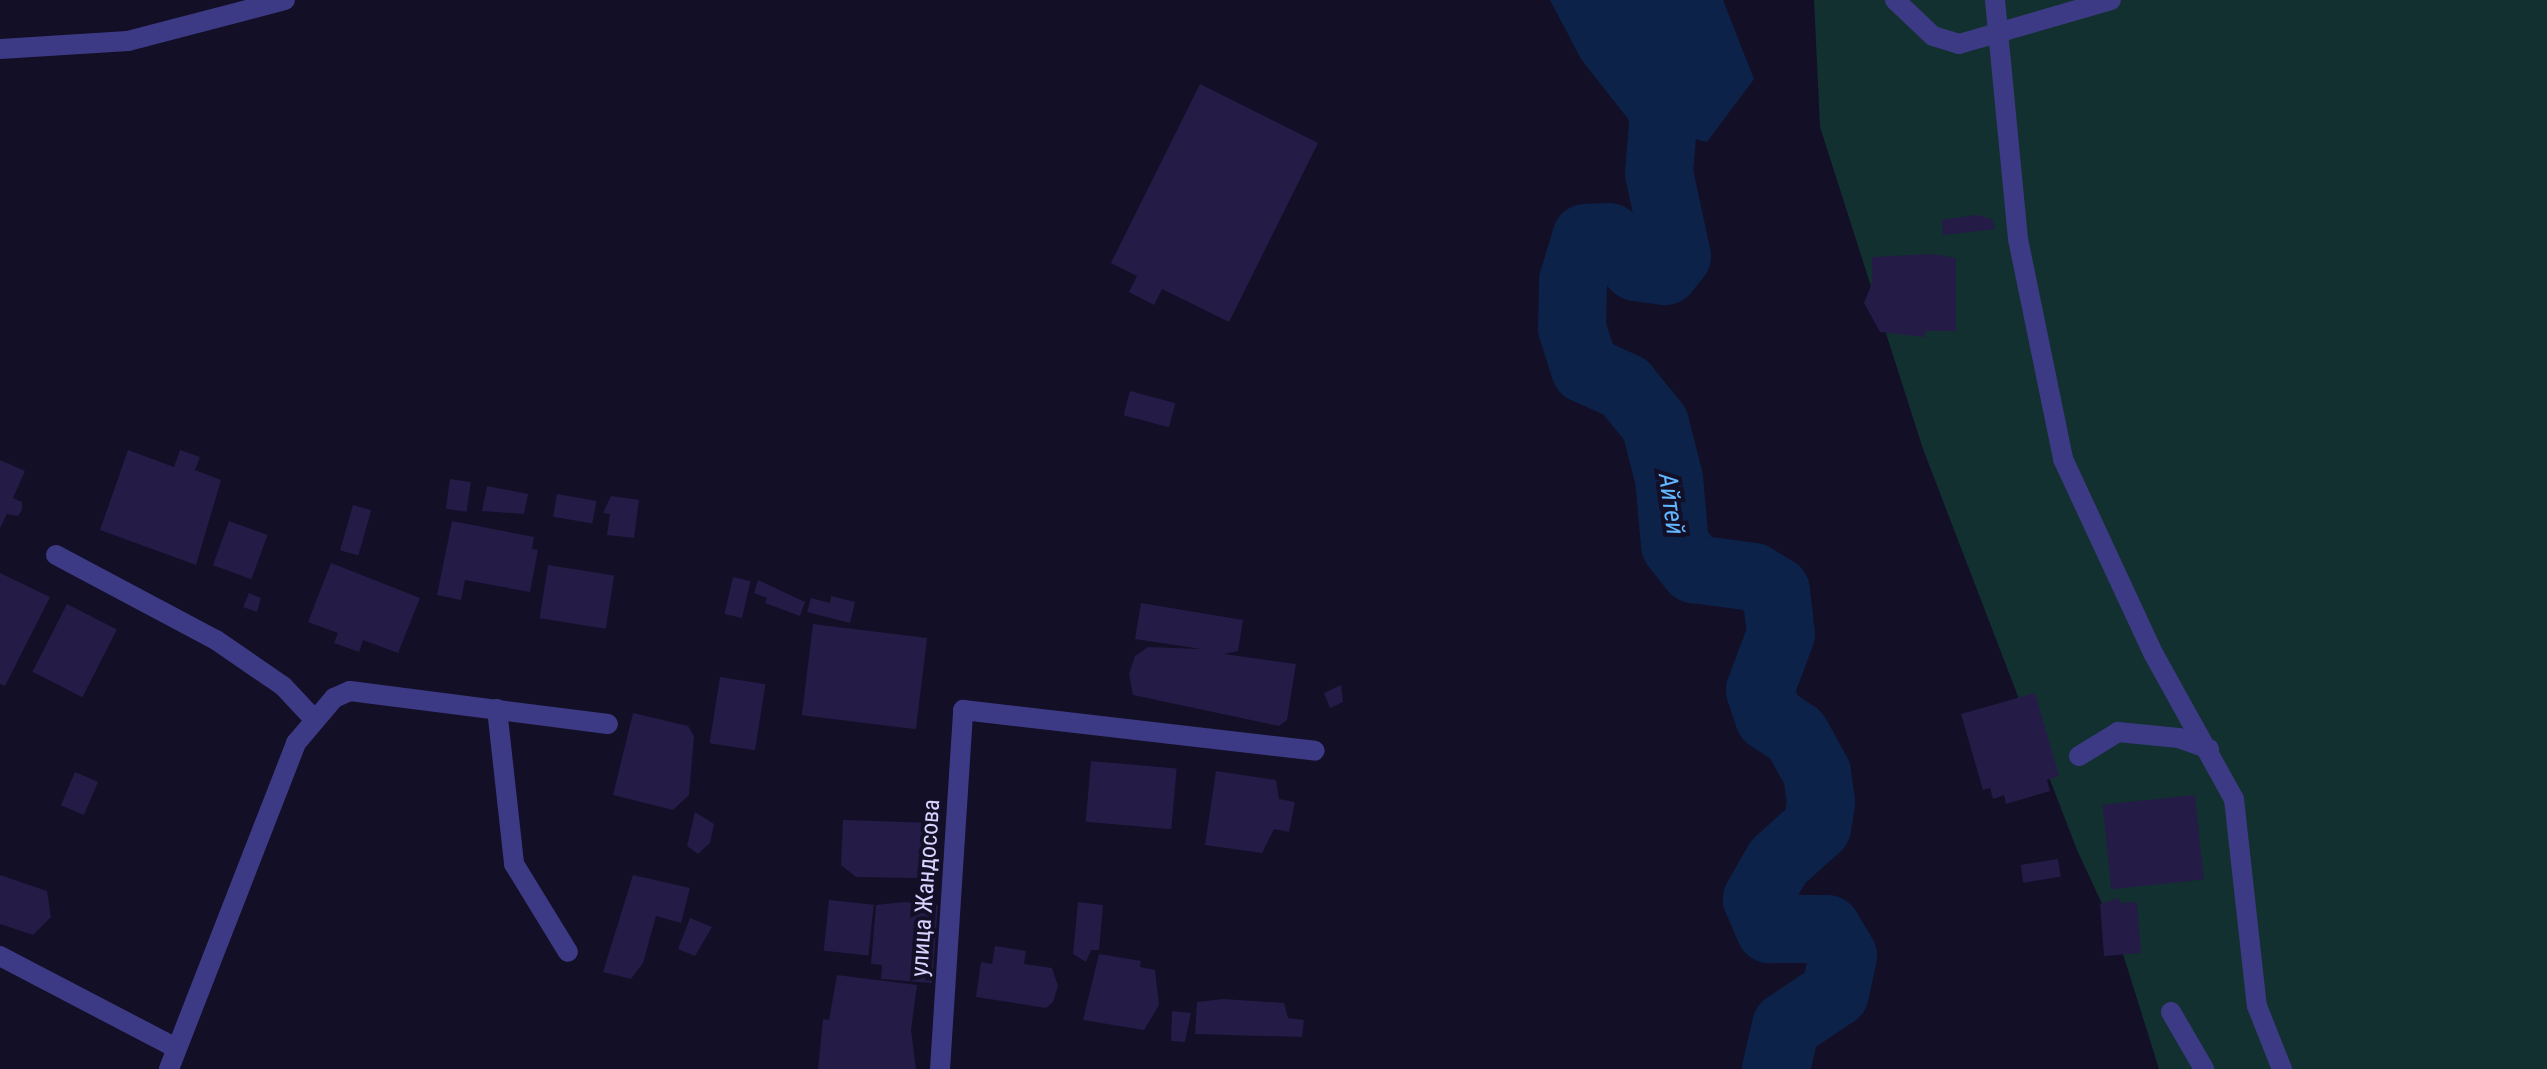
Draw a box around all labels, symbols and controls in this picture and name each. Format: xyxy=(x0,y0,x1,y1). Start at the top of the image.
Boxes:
water label: Айтей xyxy=(1651,471,1691,537)
street label: улица Жандосова xyxy=(905,798,947,978)

